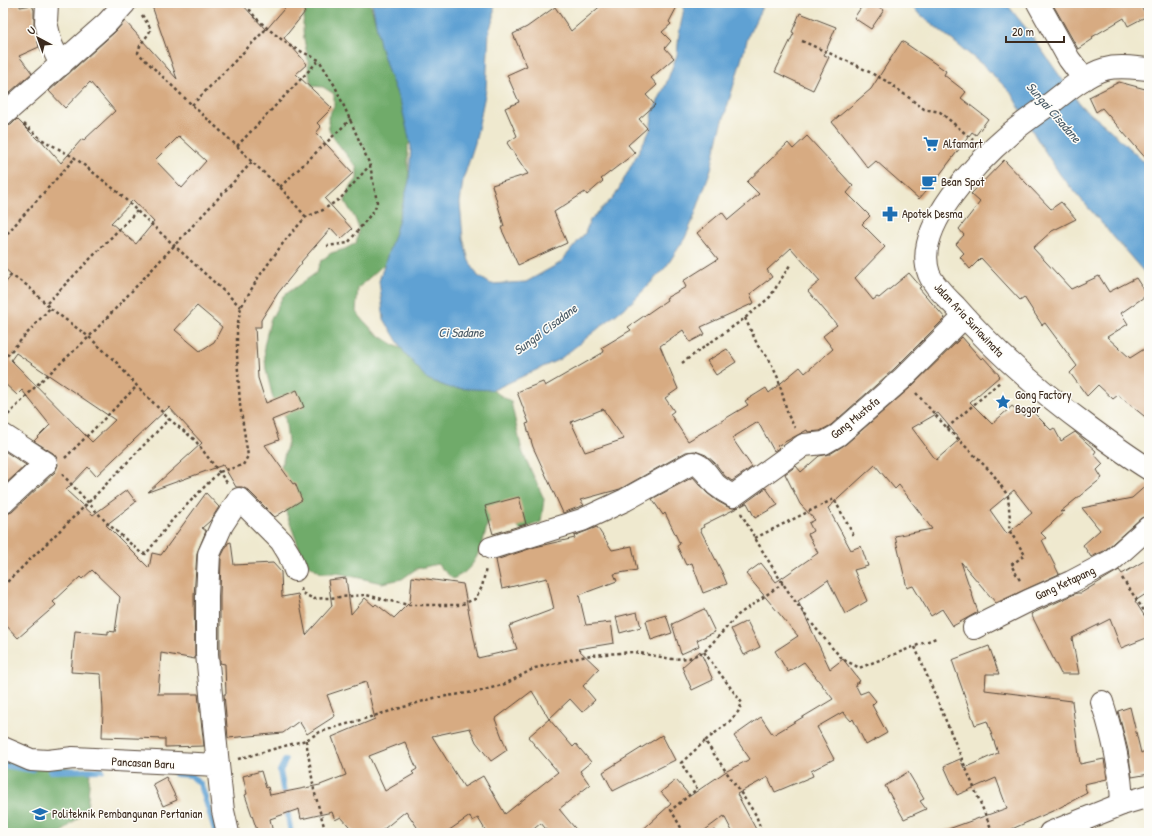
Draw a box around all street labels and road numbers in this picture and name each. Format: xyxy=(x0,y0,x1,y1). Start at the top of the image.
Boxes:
street label: Jalan Aria Suriawinata xyxy=(931,279,1008,361)
street label: Gang Mustofa xyxy=(827,392,883,443)
street label: Gang Ketapang xyxy=(1032,561,1098,604)
street label: Pancasan Baru xyxy=(111,752,175,773)

